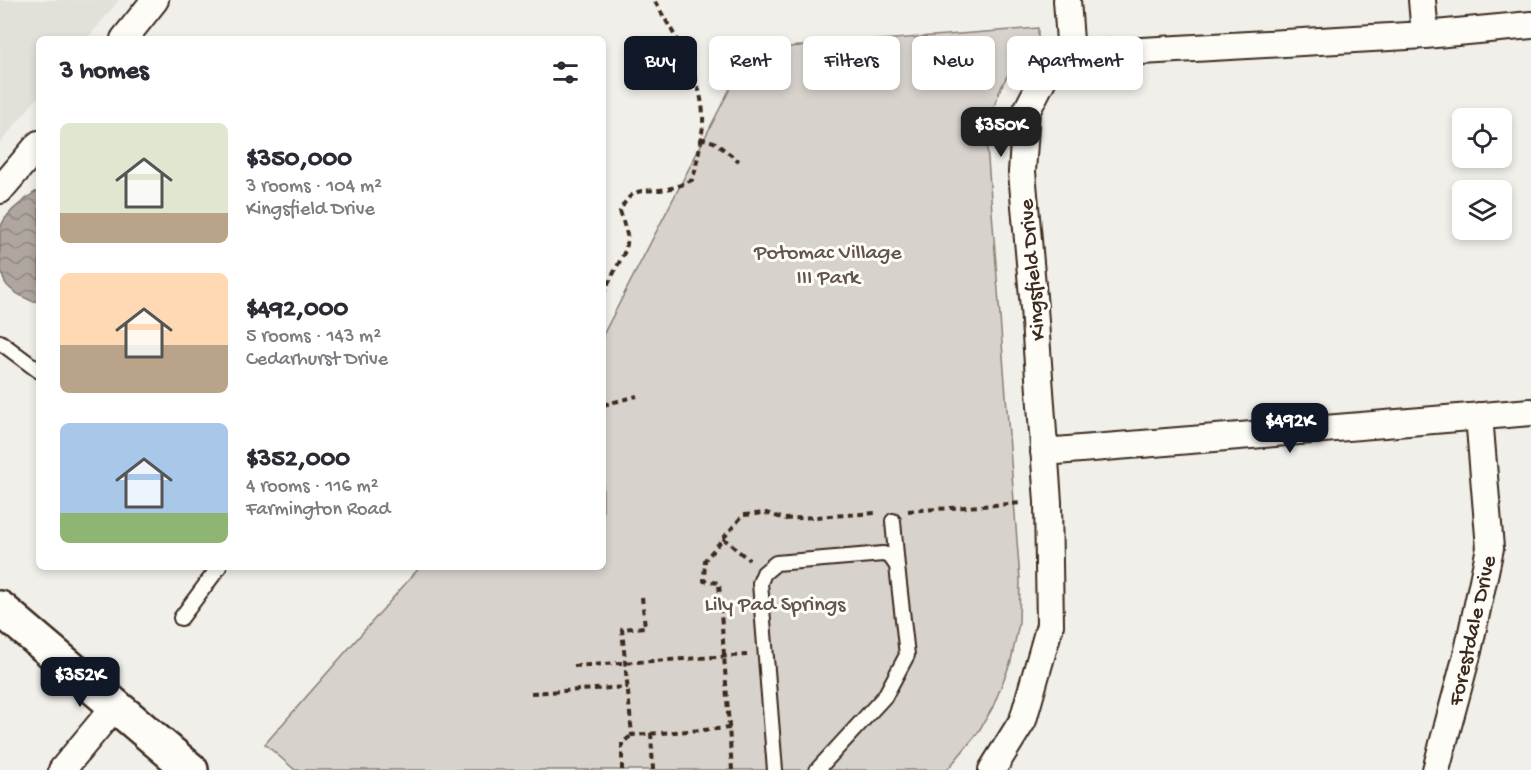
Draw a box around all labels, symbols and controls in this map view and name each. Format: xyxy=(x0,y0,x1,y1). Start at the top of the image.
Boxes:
chip: Buy xyxy=(624,36,697,90)
chip: Rent xyxy=(709,36,791,90)
chip: Filters xyxy=(803,36,900,90)
chip: New xyxy=(912,36,995,90)
chip: Apartment xyxy=(1007,36,1143,90)
icon: filters xyxy=(549,56,582,89)
text: 3 homes xyxy=(60,57,149,88)
pin: $350K xyxy=(959,107,1043,158)
map controls xyxy=(1452,108,1512,240)
button: locate xyxy=(1452,108,1512,168)
text: $350K xyxy=(975,115,1027,138)
text: $350,000 xyxy=(246,145,352,176)
icon: home xyxy=(108,147,180,219)
text: 3 rooms · 104 m² xyxy=(246,176,382,199)
button: layers xyxy=(1452,180,1512,240)
street label: Kingsfield Drive xyxy=(1015,197,1053,341)
text: Kingsfield Drive xyxy=(246,199,375,222)
park label: Potomac Village III Park xyxy=(753,241,902,292)
text: $492,000 xyxy=(246,295,348,326)
icon: home xyxy=(108,297,180,369)
text: 5 rooms · 143 m² xyxy=(246,326,381,349)
text: Cedarhurst Drive xyxy=(246,349,388,372)
pin: $492K xyxy=(1248,403,1332,454)
text: $492K xyxy=(1265,411,1315,434)
text: $352,000 xyxy=(246,445,350,476)
icon: home xyxy=(108,447,180,519)
text: 4 rooms · 116 m² xyxy=(246,476,379,499)
text: Farmington Road xyxy=(246,499,390,522)
street label: Forestdale Drive xyxy=(1444,553,1504,710)
park label: Lily Pad Springs xyxy=(705,593,846,619)
pin: $352K xyxy=(38,657,122,708)
text: $352K xyxy=(55,665,105,688)

